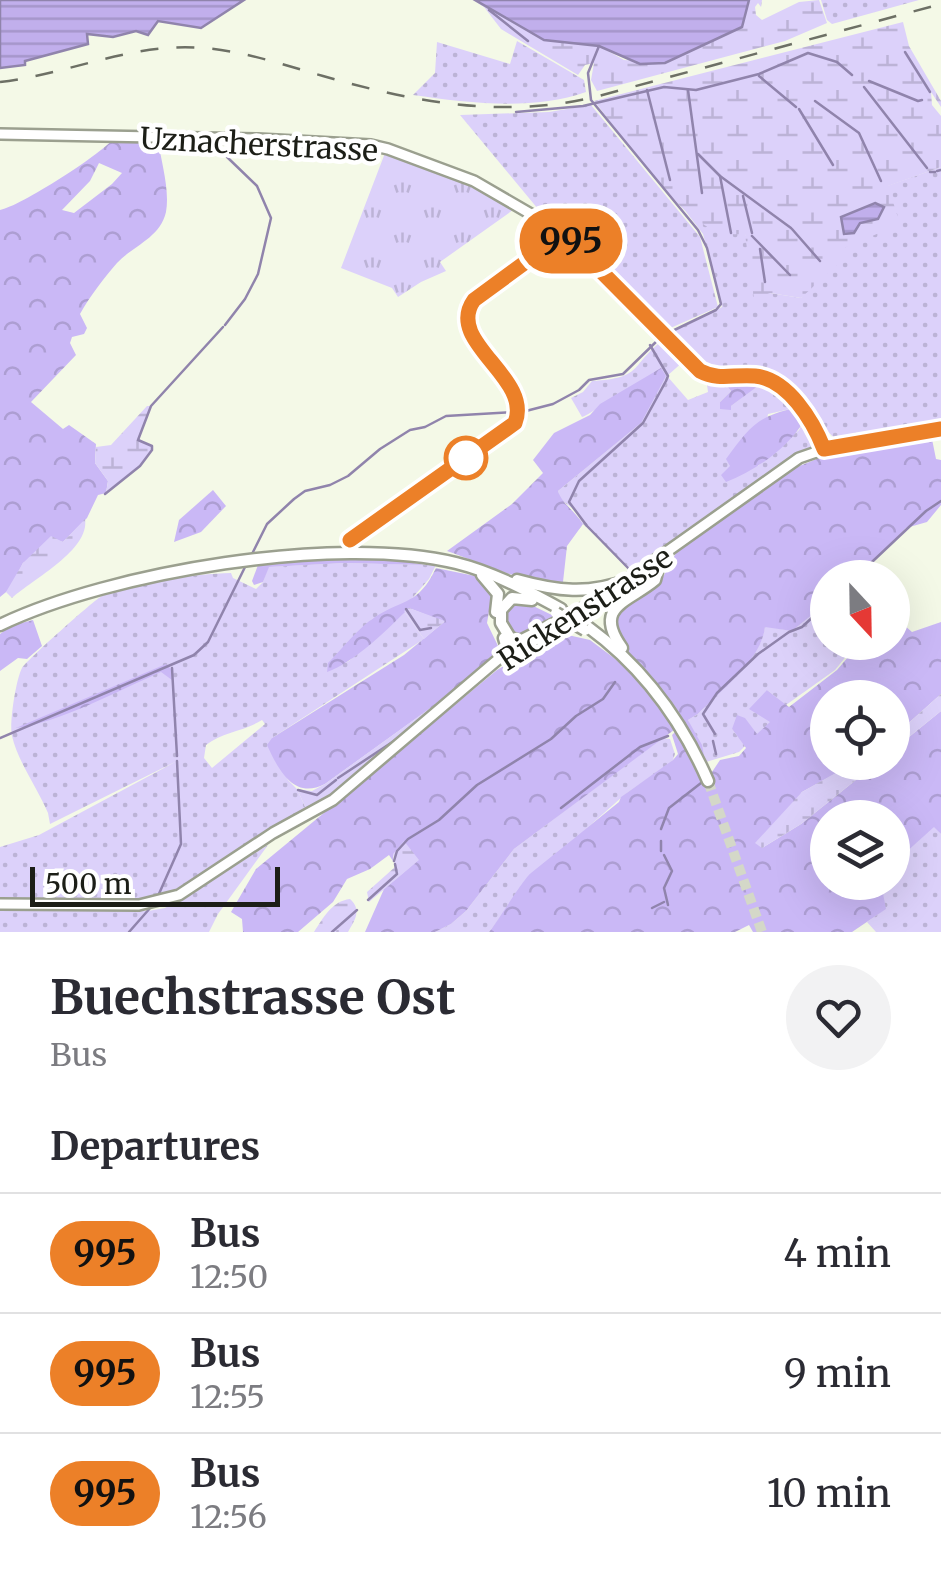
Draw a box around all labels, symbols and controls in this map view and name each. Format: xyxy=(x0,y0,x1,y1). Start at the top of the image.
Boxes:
street label: Uznacherstrasse xyxy=(139,119,379,169)
line badge: 995 xyxy=(514,208,628,274)
text: 995 xyxy=(539,219,603,263)
unlabelled marker xyxy=(445,437,487,479)
street label: Rickenstrasse xyxy=(491,538,679,678)
north arrow xyxy=(810,560,910,660)
map controls xyxy=(810,560,910,900)
button: locate xyxy=(810,680,910,780)
button: layers xyxy=(810,800,910,900)
scale bar xyxy=(30,862,280,906)
text: 500 m xyxy=(45,866,132,902)
button: heart xyxy=(786,965,891,1070)
text: Buechstrasse Ost xyxy=(50,967,455,1027)
text: Bus xyxy=(50,1035,107,1075)
text: Departures xyxy=(50,1123,260,1170)
text: Bus xyxy=(190,1210,260,1257)
text: 4 min xyxy=(783,1230,891,1277)
text: 995 xyxy=(73,1231,137,1275)
text: 12:50 xyxy=(190,1257,268,1297)
text: Bus xyxy=(190,1330,260,1377)
text: 9 min xyxy=(784,1350,891,1397)
text: 995 xyxy=(73,1351,137,1395)
text: 12:55 xyxy=(190,1377,265,1417)
text: Bus xyxy=(190,1450,260,1497)
text: 10 min xyxy=(767,1470,891,1517)
text: 995 xyxy=(73,1471,137,1515)
text: 12:56 xyxy=(190,1497,267,1537)

